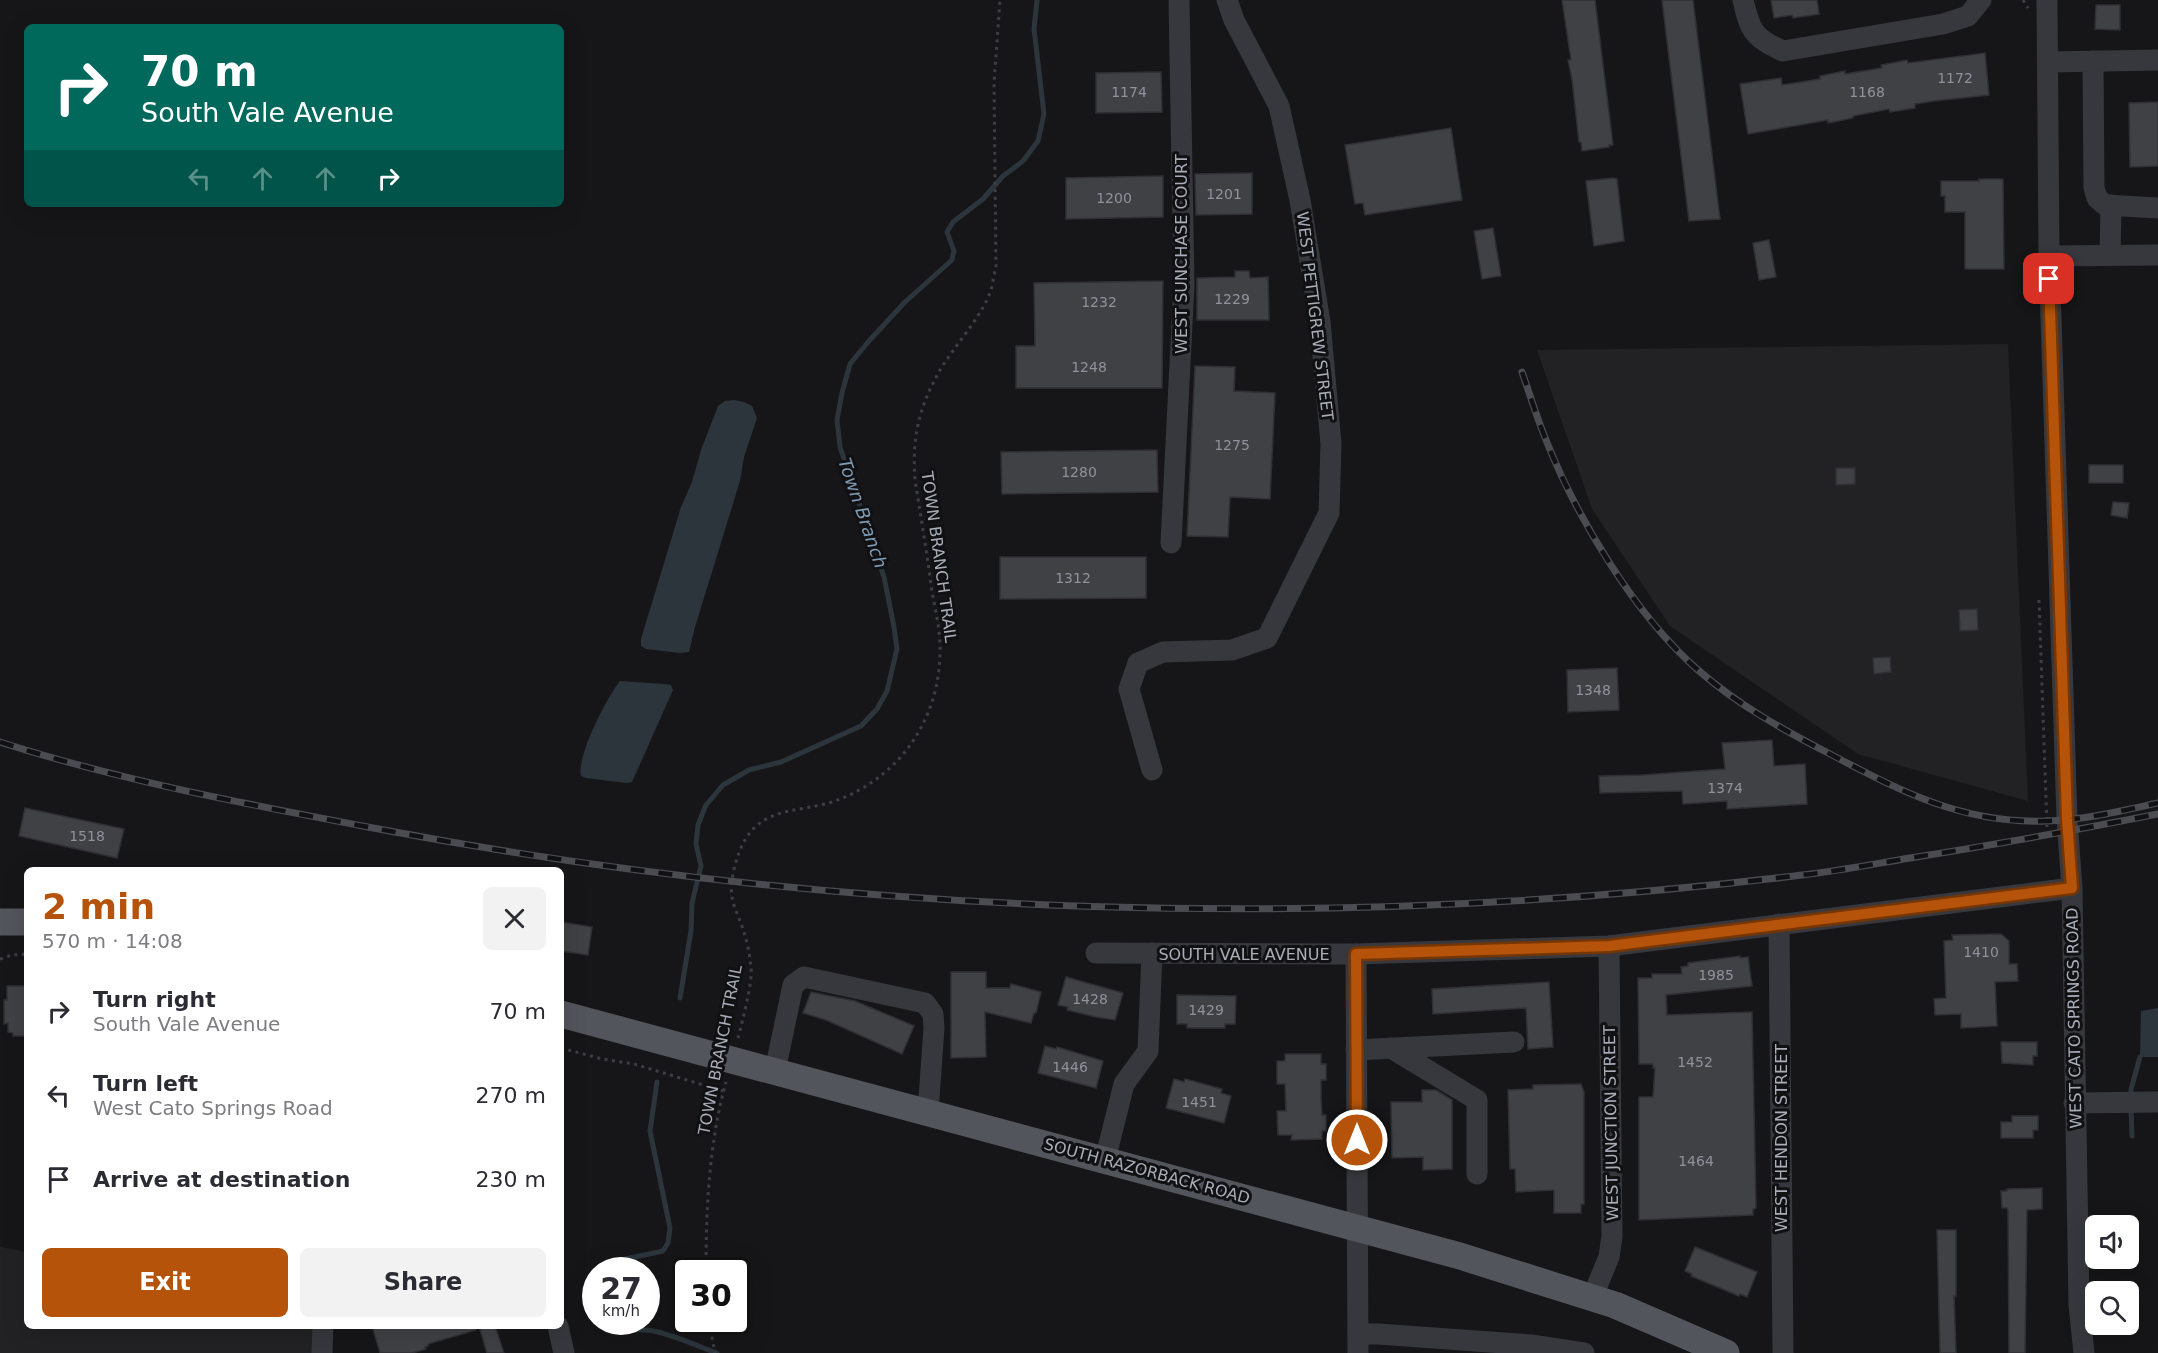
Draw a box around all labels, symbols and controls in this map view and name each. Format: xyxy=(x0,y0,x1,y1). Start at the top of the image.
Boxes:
text: 70 m xyxy=(141,47,258,96)
icon: right xyxy=(42,48,120,126)
house number: 1172 xyxy=(1937,70,1973,86)
house number: 1174 xyxy=(1111,84,1147,100)
house number: 1168 xyxy=(1849,84,1885,100)
text: South Vale Avenue xyxy=(141,97,394,128)
street label: WEST SUNCHASE COURT xyxy=(1172,154,1191,354)
icon: left xyxy=(183,162,216,195)
icon: ahead xyxy=(246,162,279,195)
icon: ahead xyxy=(309,162,342,195)
icon: right xyxy=(372,162,405,195)
house number: 1201 xyxy=(1206,186,1242,202)
house number: 1200 xyxy=(1096,190,1132,206)
street label: WEST PETTIGREW STREET xyxy=(1293,210,1337,422)
pin xyxy=(2023,253,2074,304)
icon: arrive xyxy=(2032,262,2065,295)
house number: 1229 xyxy=(1214,291,1250,307)
house number: 1232 xyxy=(1081,294,1117,310)
house number: 1248 xyxy=(1071,359,1107,375)
house number: 1275 xyxy=(1214,437,1250,453)
water label: Town Branch xyxy=(834,455,892,571)
house number: 1280 xyxy=(1061,464,1097,480)
street label: TOWN BRANCH TRAIL xyxy=(917,469,960,644)
house number: 1312 xyxy=(1055,570,1091,586)
house number: 1348 xyxy=(1575,682,1611,698)
house number: 1374 xyxy=(1707,780,1743,796)
house number: 1518 xyxy=(69,828,105,844)
text: 2 min xyxy=(42,886,155,927)
button: close xyxy=(483,887,546,950)
street label: WEST CATO SPRINGS ROAD xyxy=(2063,907,2085,1129)
text: 570 m · 14:08 xyxy=(42,929,183,953)
house number: 1410 xyxy=(1963,944,1999,960)
street label: SOUTH VALE AVENUE xyxy=(1158,945,1330,964)
street label: TOWN BRANCH TRAIL xyxy=(694,963,746,1138)
house number: 1985 xyxy=(1698,967,1734,983)
text: Turn right xyxy=(93,987,216,1012)
house number: 1428 xyxy=(1072,991,1108,1007)
icon: right xyxy=(42,995,75,1028)
text: 70 m xyxy=(490,999,546,1024)
house number: 1429 xyxy=(1188,1002,1224,1018)
text: South Vale Avenue xyxy=(93,1012,280,1036)
street label: WEST JUNCTION STREET xyxy=(1600,1025,1622,1221)
street label: WEST HENDON STREET xyxy=(1772,1044,1791,1232)
house number: 1452 xyxy=(1677,1054,1713,1070)
house number: 1446 xyxy=(1052,1059,1088,1075)
text: Turn left xyxy=(93,1071,198,1096)
icon: left xyxy=(42,1079,75,1112)
text: 270 m xyxy=(476,1083,546,1108)
house number: 1451 xyxy=(1181,1094,1217,1110)
text: West Cato Springs Road xyxy=(93,1096,333,1120)
position arrow xyxy=(1325,1108,1389,1172)
street label: SOUTH RAZORBACK ROAD xyxy=(1042,1134,1252,1208)
house number: 1464 xyxy=(1678,1153,1714,1169)
icon: arrive xyxy=(42,1163,75,1196)
text: Arrive at destination xyxy=(93,1167,350,1192)
text: 230 m xyxy=(476,1167,546,1192)
map controls xyxy=(2085,1215,2139,1335)
button: sound xyxy=(2085,1215,2139,1269)
button: Exit xyxy=(42,1248,288,1317)
button: Share xyxy=(300,1248,546,1317)
speed limit sign: 30 xyxy=(672,1257,750,1335)
text: 27 xyxy=(600,1271,642,1306)
button: search xyxy=(2085,1281,2139,1335)
text: km/h xyxy=(602,1302,640,1320)

